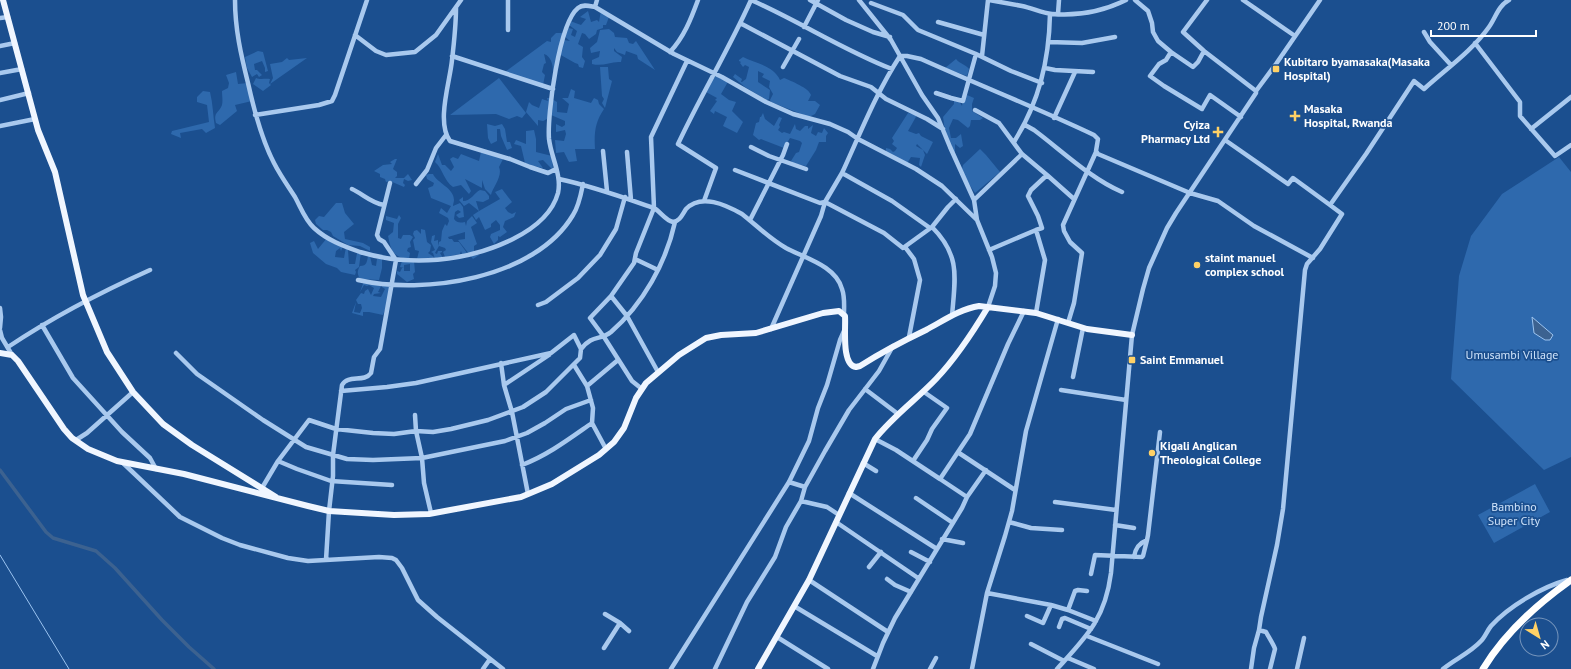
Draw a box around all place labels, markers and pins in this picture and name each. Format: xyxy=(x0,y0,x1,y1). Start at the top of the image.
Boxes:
place label: Kubitaro byamasaka(Masaka Hospital) xyxy=(1284,54,1430,83)
marker: Kubitaro byamasaka(Masaka Hospital) xyxy=(1271,64,1281,74)
place label: Masaka Hospital, Rwanda xyxy=(1304,101,1392,130)
marker: Masaka Hospital, Rwanda xyxy=(1289,110,1301,122)
place label: Cyiza Pharmacy Ltd xyxy=(1141,117,1210,146)
marker: Cyiza Pharmacy Ltd xyxy=(1213,127,1223,137)
place label: staint manuel complex school xyxy=(1205,250,1285,279)
marker: staint manuel complex school xyxy=(1192,260,1202,270)
place label: Saint Emmanuel xyxy=(1140,352,1224,367)
marker: Saint Emmanuel xyxy=(1127,355,1137,365)
place label: Kigali Anglican Theological College xyxy=(1160,438,1261,467)
marker: Kigali Anglican Theological College xyxy=(1147,448,1157,458)

